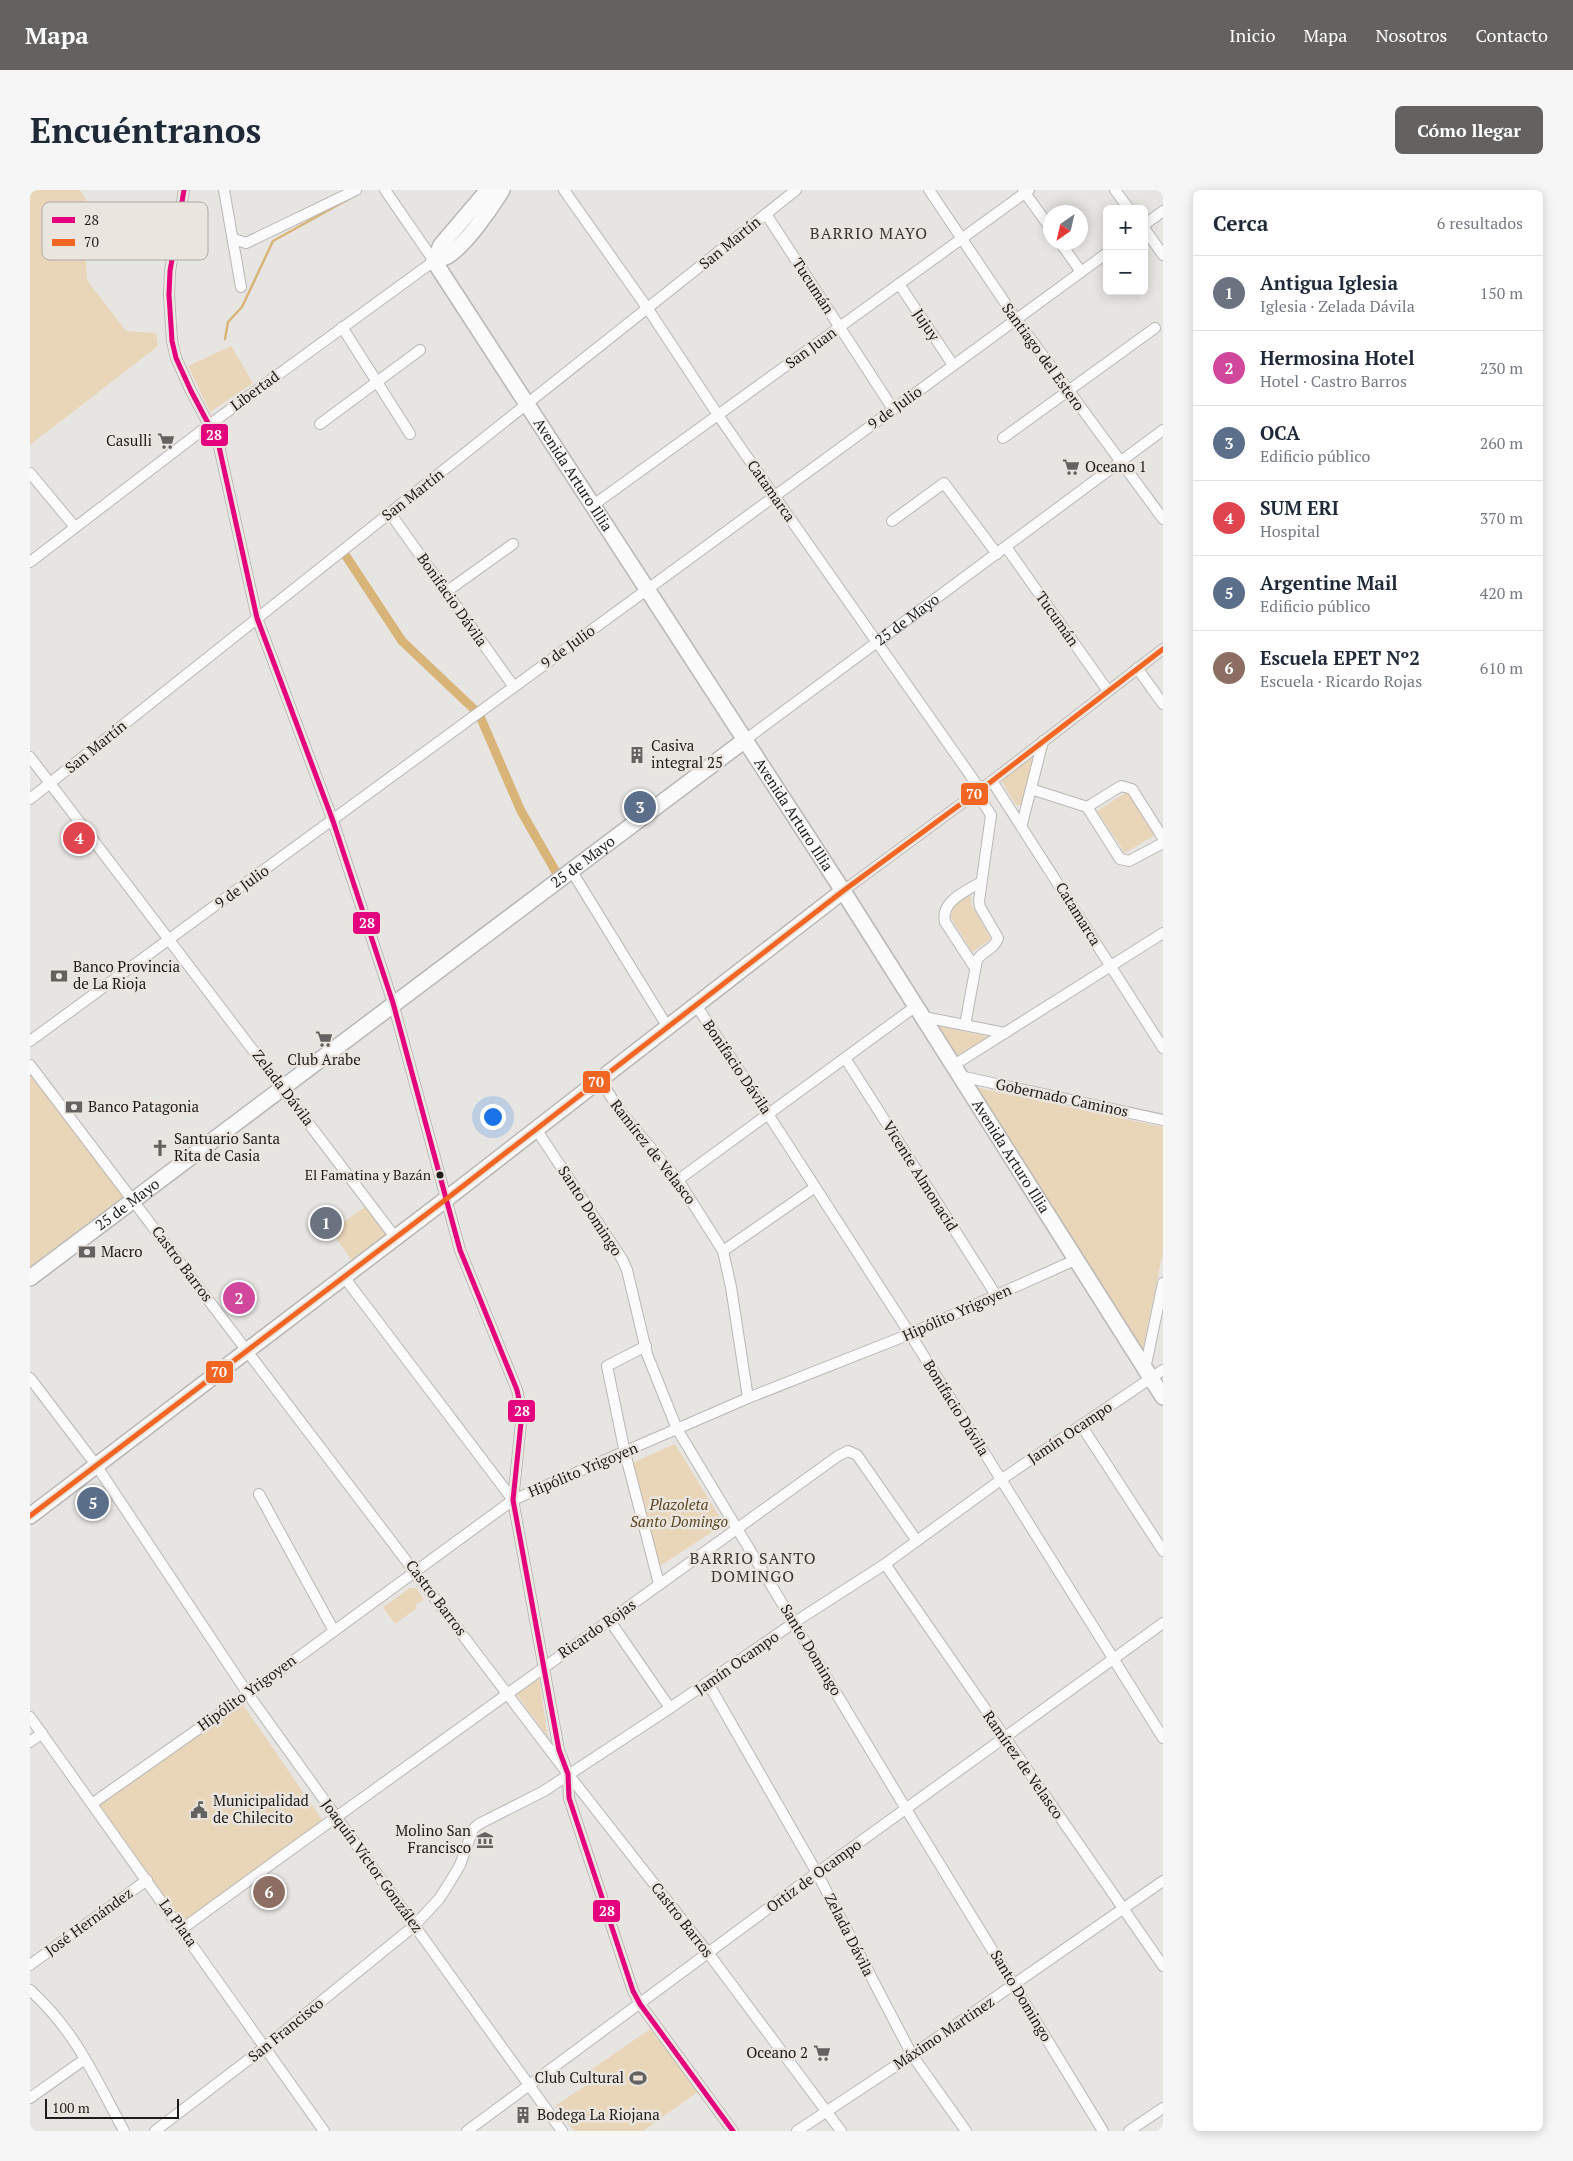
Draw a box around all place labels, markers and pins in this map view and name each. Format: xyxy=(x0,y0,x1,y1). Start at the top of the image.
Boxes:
place label: Casulli xyxy=(106,430,152,450)
supermarket icon: Casulli xyxy=(156,431,176,451)
place label: Oceano 1 xyxy=(1085,456,1147,476)
supermarket icon: Oceano 1 xyxy=(1061,457,1081,477)
place label: Casiva integral 25 xyxy=(651,735,723,772)
building icon: Casiva integral 25 xyxy=(627,745,647,765)
pin: 3 xyxy=(624,788,656,826)
pin: 4 xyxy=(63,819,95,857)
place label: Banco Provincia de La Rioja xyxy=(73,956,181,993)
bank icon: Banco Provincia de La Rioja xyxy=(49,966,69,986)
supermarket icon: Club Arabe xyxy=(314,1029,334,1049)
place label: Club Arabe xyxy=(287,1049,361,1069)
place label: Banco Patagonia xyxy=(88,1096,200,1116)
bank icon: Banco Patagonia xyxy=(64,1097,84,1117)
place label: Santuario Santa Rita de Casia xyxy=(174,1128,281,1165)
church icon: Santuario Santa Rita de Casia xyxy=(150,1138,170,1158)
place label: El Famatina y Bazán xyxy=(305,1165,432,1184)
marker: El Famatina y Bazán xyxy=(435,1170,445,1180)
pin: 1 xyxy=(310,1204,342,1242)
place label: Macro xyxy=(101,1241,143,1261)
bank icon: Macro xyxy=(77,1242,97,1262)
pin: 2 xyxy=(223,1279,255,1317)
pin: 5 xyxy=(77,1484,109,1522)
place label: Municipalidad de Chilecito xyxy=(213,1790,309,1827)
public building icon: Municipalidad de Chilecito xyxy=(189,1800,209,1820)
place label: Molino San Francisco xyxy=(395,1820,471,1857)
museum icon: Molino San Francisco xyxy=(475,1830,495,1850)
pin: 6 xyxy=(253,1873,285,1911)
place label: Oceano 2 xyxy=(746,2042,808,2062)
supermarket icon: Oceano 2 xyxy=(812,2043,832,2063)
place label: Club Cultural xyxy=(535,2067,624,2087)
sports icon: Club Cultural xyxy=(628,2068,648,2088)
place label: Bodega La Riojana xyxy=(537,2104,660,2124)
building icon: Bodega La Riojana xyxy=(513,2105,533,2125)

